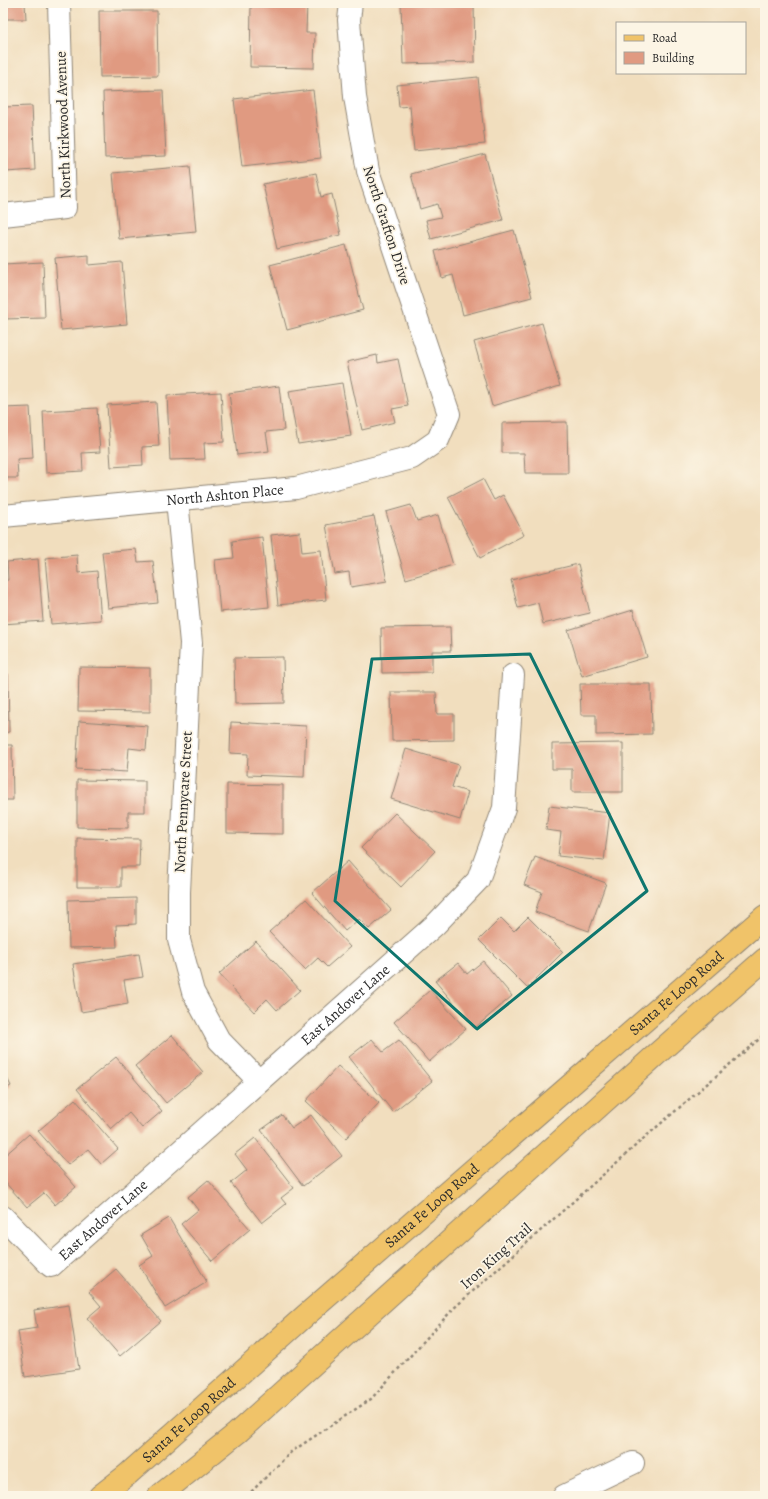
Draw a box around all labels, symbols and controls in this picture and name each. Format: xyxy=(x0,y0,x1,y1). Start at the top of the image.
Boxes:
legend xyxy=(616,22,746,74)
text: Road xyxy=(652,30,678,46)
text: Building xyxy=(652,50,694,66)
street label: North Kirkwood Avenue xyxy=(50,51,76,199)
street label: North Grafton Drive xyxy=(358,163,416,287)
street label: North Ashton Place xyxy=(165,479,285,510)
street label: North Pennycare Street xyxy=(169,731,197,873)
street label: Santa Fe Loop Road xyxy=(625,946,729,1040)
street label: East Andover Lane xyxy=(296,960,394,1050)
street label: Santa Fe Loop Road xyxy=(380,1158,484,1252)
street label: East Andover Lane xyxy=(54,1175,152,1265)
street label: Iron King Trail xyxy=(456,1218,536,1294)
street label: Santa Fe Loop Road xyxy=(138,1372,241,1467)

